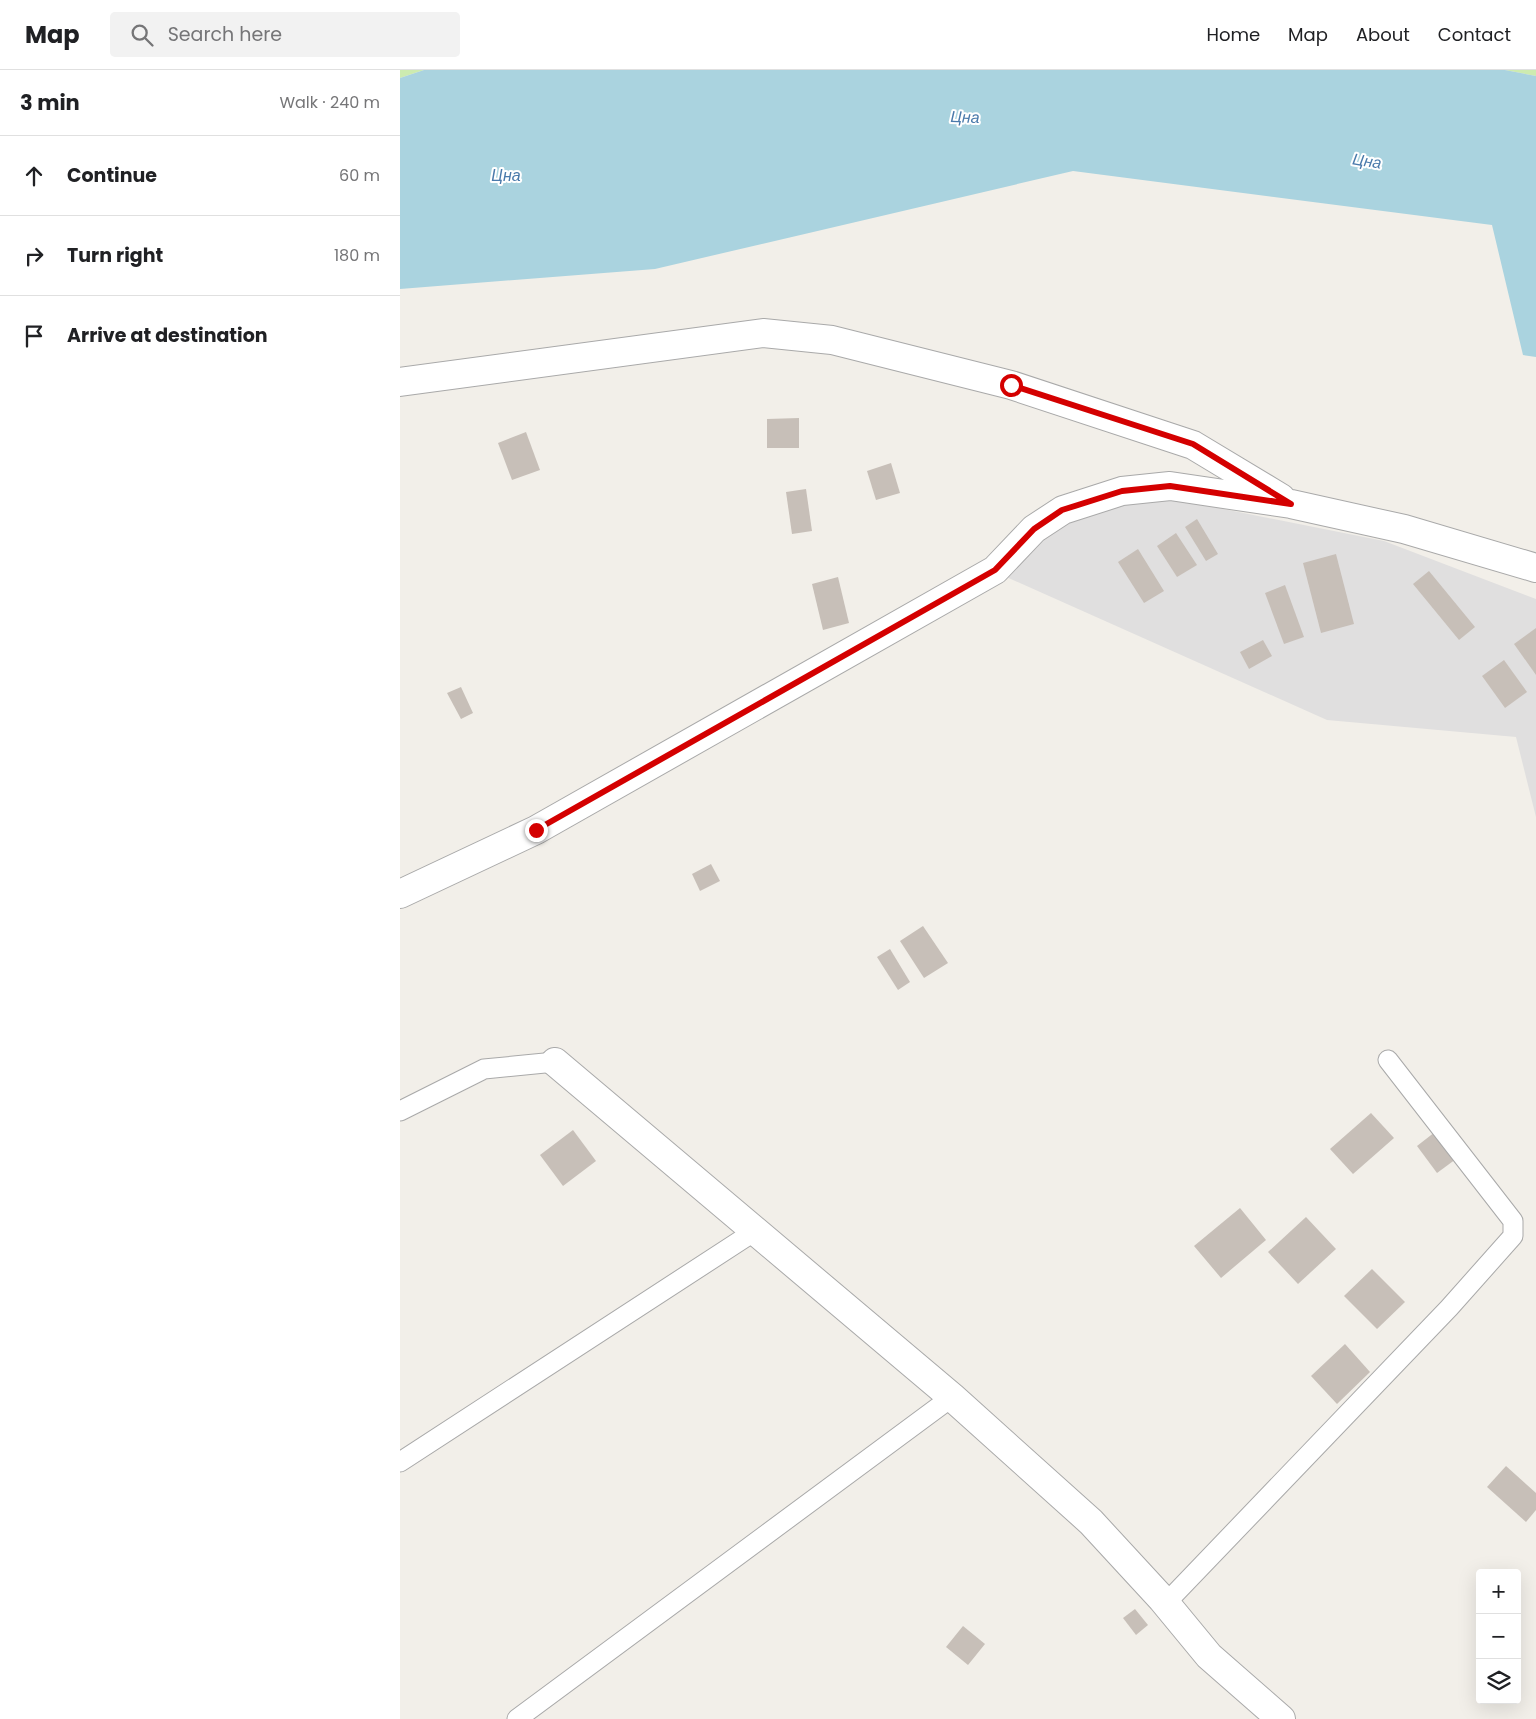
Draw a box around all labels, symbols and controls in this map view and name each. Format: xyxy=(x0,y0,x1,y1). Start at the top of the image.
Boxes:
search box xyxy=(110,12,460,57)
text: Map xyxy=(25,18,80,51)
icon: search xyxy=(128,21,156,49)
text: Search here xyxy=(168,21,282,48)
text: Home xyxy=(1206,22,1260,47)
text: Map xyxy=(1288,22,1328,47)
text: About xyxy=(1356,22,1410,47)
text: Contact xyxy=(1438,22,1511,47)
text: 3 min xyxy=(20,88,80,117)
text: Walk · 240 m xyxy=(279,91,380,114)
water label: Цна xyxy=(950,105,980,129)
water label: Цна xyxy=(1351,147,1383,175)
icon: ahead xyxy=(20,162,48,190)
text: Continue xyxy=(67,162,157,189)
text: 60 m xyxy=(339,164,380,187)
water label: Цна xyxy=(491,164,521,187)
icon: right xyxy=(20,242,48,270)
text: Turn right xyxy=(67,242,163,269)
text: 180 m xyxy=(334,244,380,267)
icon: arrive xyxy=(20,322,48,350)
text: Arrive at destination xyxy=(67,322,268,349)
route start xyxy=(1000,374,1023,397)
route end xyxy=(525,819,548,842)
map controls xyxy=(1476,1569,1521,1704)
button: + xyxy=(1476,1569,1521,1614)
button: − xyxy=(1476,1614,1521,1659)
button: layers xyxy=(1476,1659,1521,1704)

